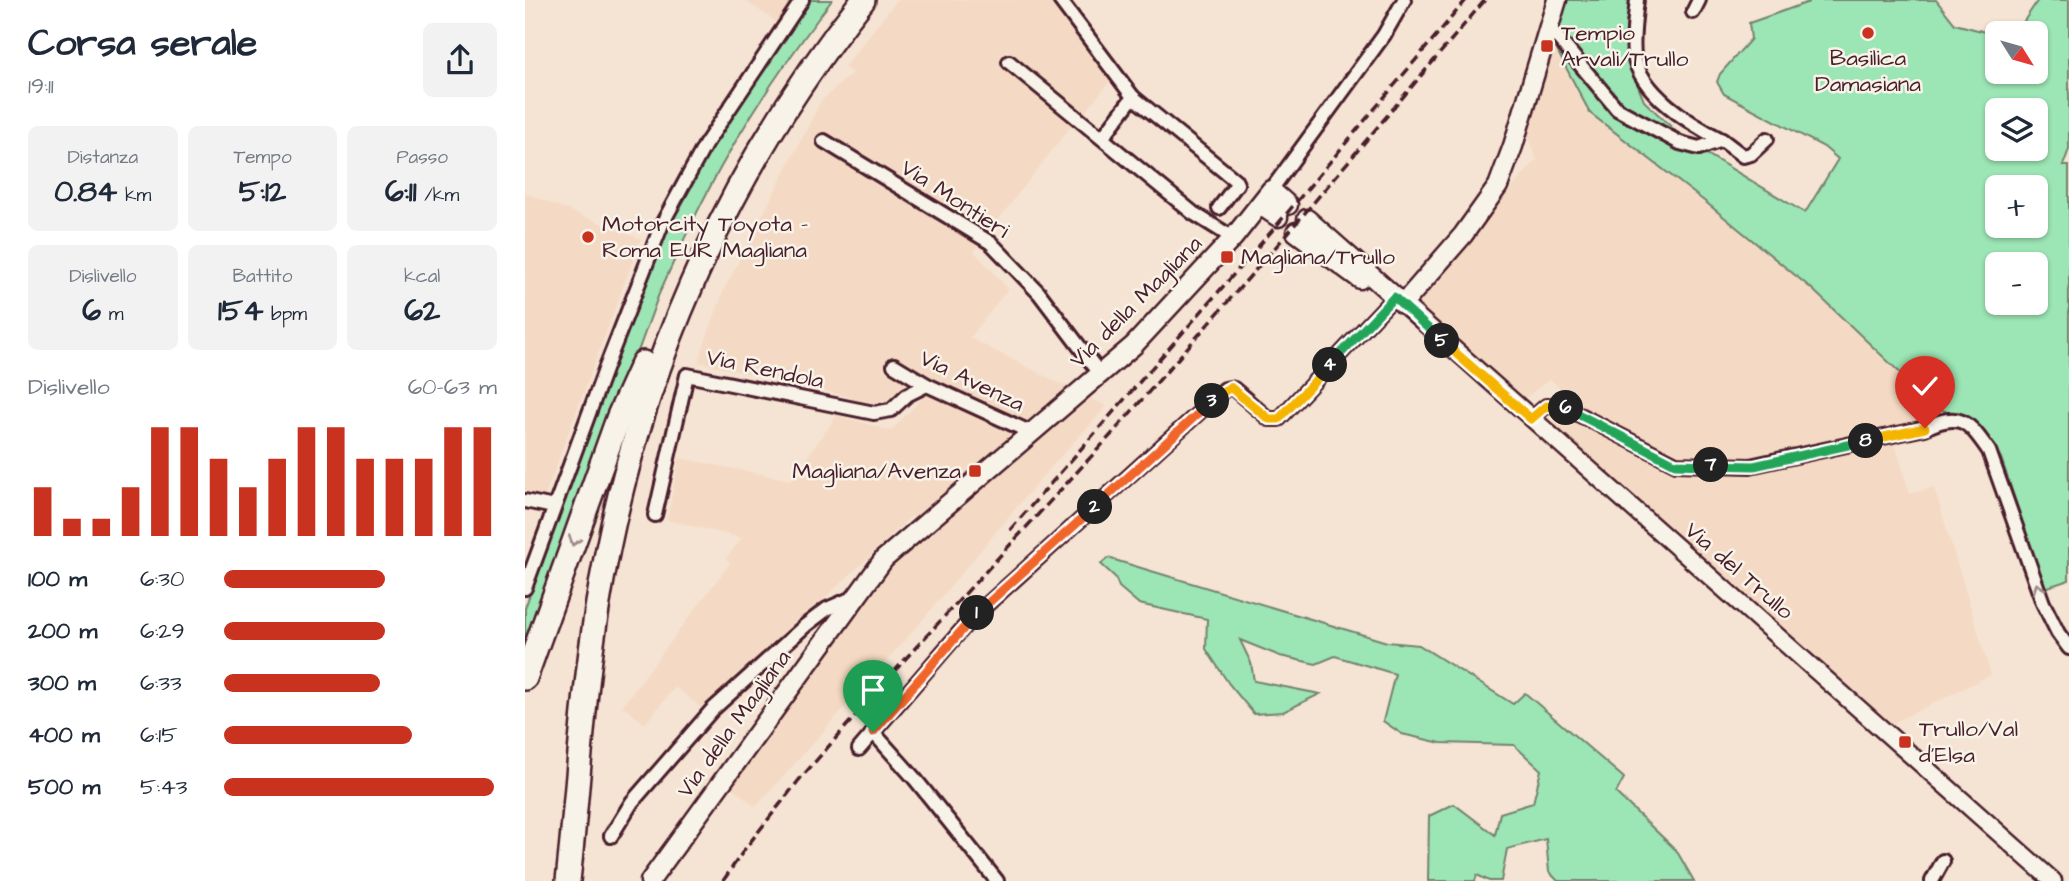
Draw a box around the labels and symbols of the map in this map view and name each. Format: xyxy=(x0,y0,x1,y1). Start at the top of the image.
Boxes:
place label: Tempio Arvali/Trullo xyxy=(1561,17,1689,75)
north arrow xyxy=(1985,21,2047,84)
marker: Basilica Damasiana xyxy=(1860,25,1876,41)
marker: Tempio Arvali/Trullo xyxy=(1539,38,1555,54)
place label: Basilica Damasiana xyxy=(1815,42,1921,100)
street label: Via Montieri xyxy=(894,152,1016,246)
place label: Motorcity Toyota - Roma EUR Magliana xyxy=(602,208,808,267)
street label: Via della Magliana xyxy=(1063,228,1210,376)
marker: Motorcity Toyota - Roma EUR Magliana xyxy=(580,229,596,245)
place label: Magliana/Trullo xyxy=(1241,241,1395,274)
marker: Magliana/Trullo xyxy=(1219,249,1235,265)
pin: 5 xyxy=(1425,324,1459,358)
street label: Via Rendola xyxy=(703,341,827,397)
street label: Via Avenza xyxy=(914,342,1030,420)
pin: 4 xyxy=(1313,348,1347,382)
pin xyxy=(1895,356,1955,428)
pin: 3 xyxy=(1195,384,1229,418)
pin: 6 xyxy=(1549,390,1583,426)
pin: 8 xyxy=(1849,424,1883,458)
pin: 7 xyxy=(1693,448,1729,482)
place label: Magliana/Avenza xyxy=(792,455,961,488)
marker: Magliana/Avenza xyxy=(967,463,983,479)
pin: 2 xyxy=(1077,490,1113,524)
street label: Via del Trullo xyxy=(1678,515,1800,627)
one-way arrow xyxy=(568,534,582,547)
one-way arrow xyxy=(2032,582,2046,594)
pin: 1 xyxy=(959,596,995,630)
street label: Via della Magliana xyxy=(669,643,800,805)
pin xyxy=(843,660,903,732)
place label: Trullo/Val d'Elsa xyxy=(1919,713,2018,771)
marker: Trullo/Val d'Elsa xyxy=(1897,734,1913,750)

